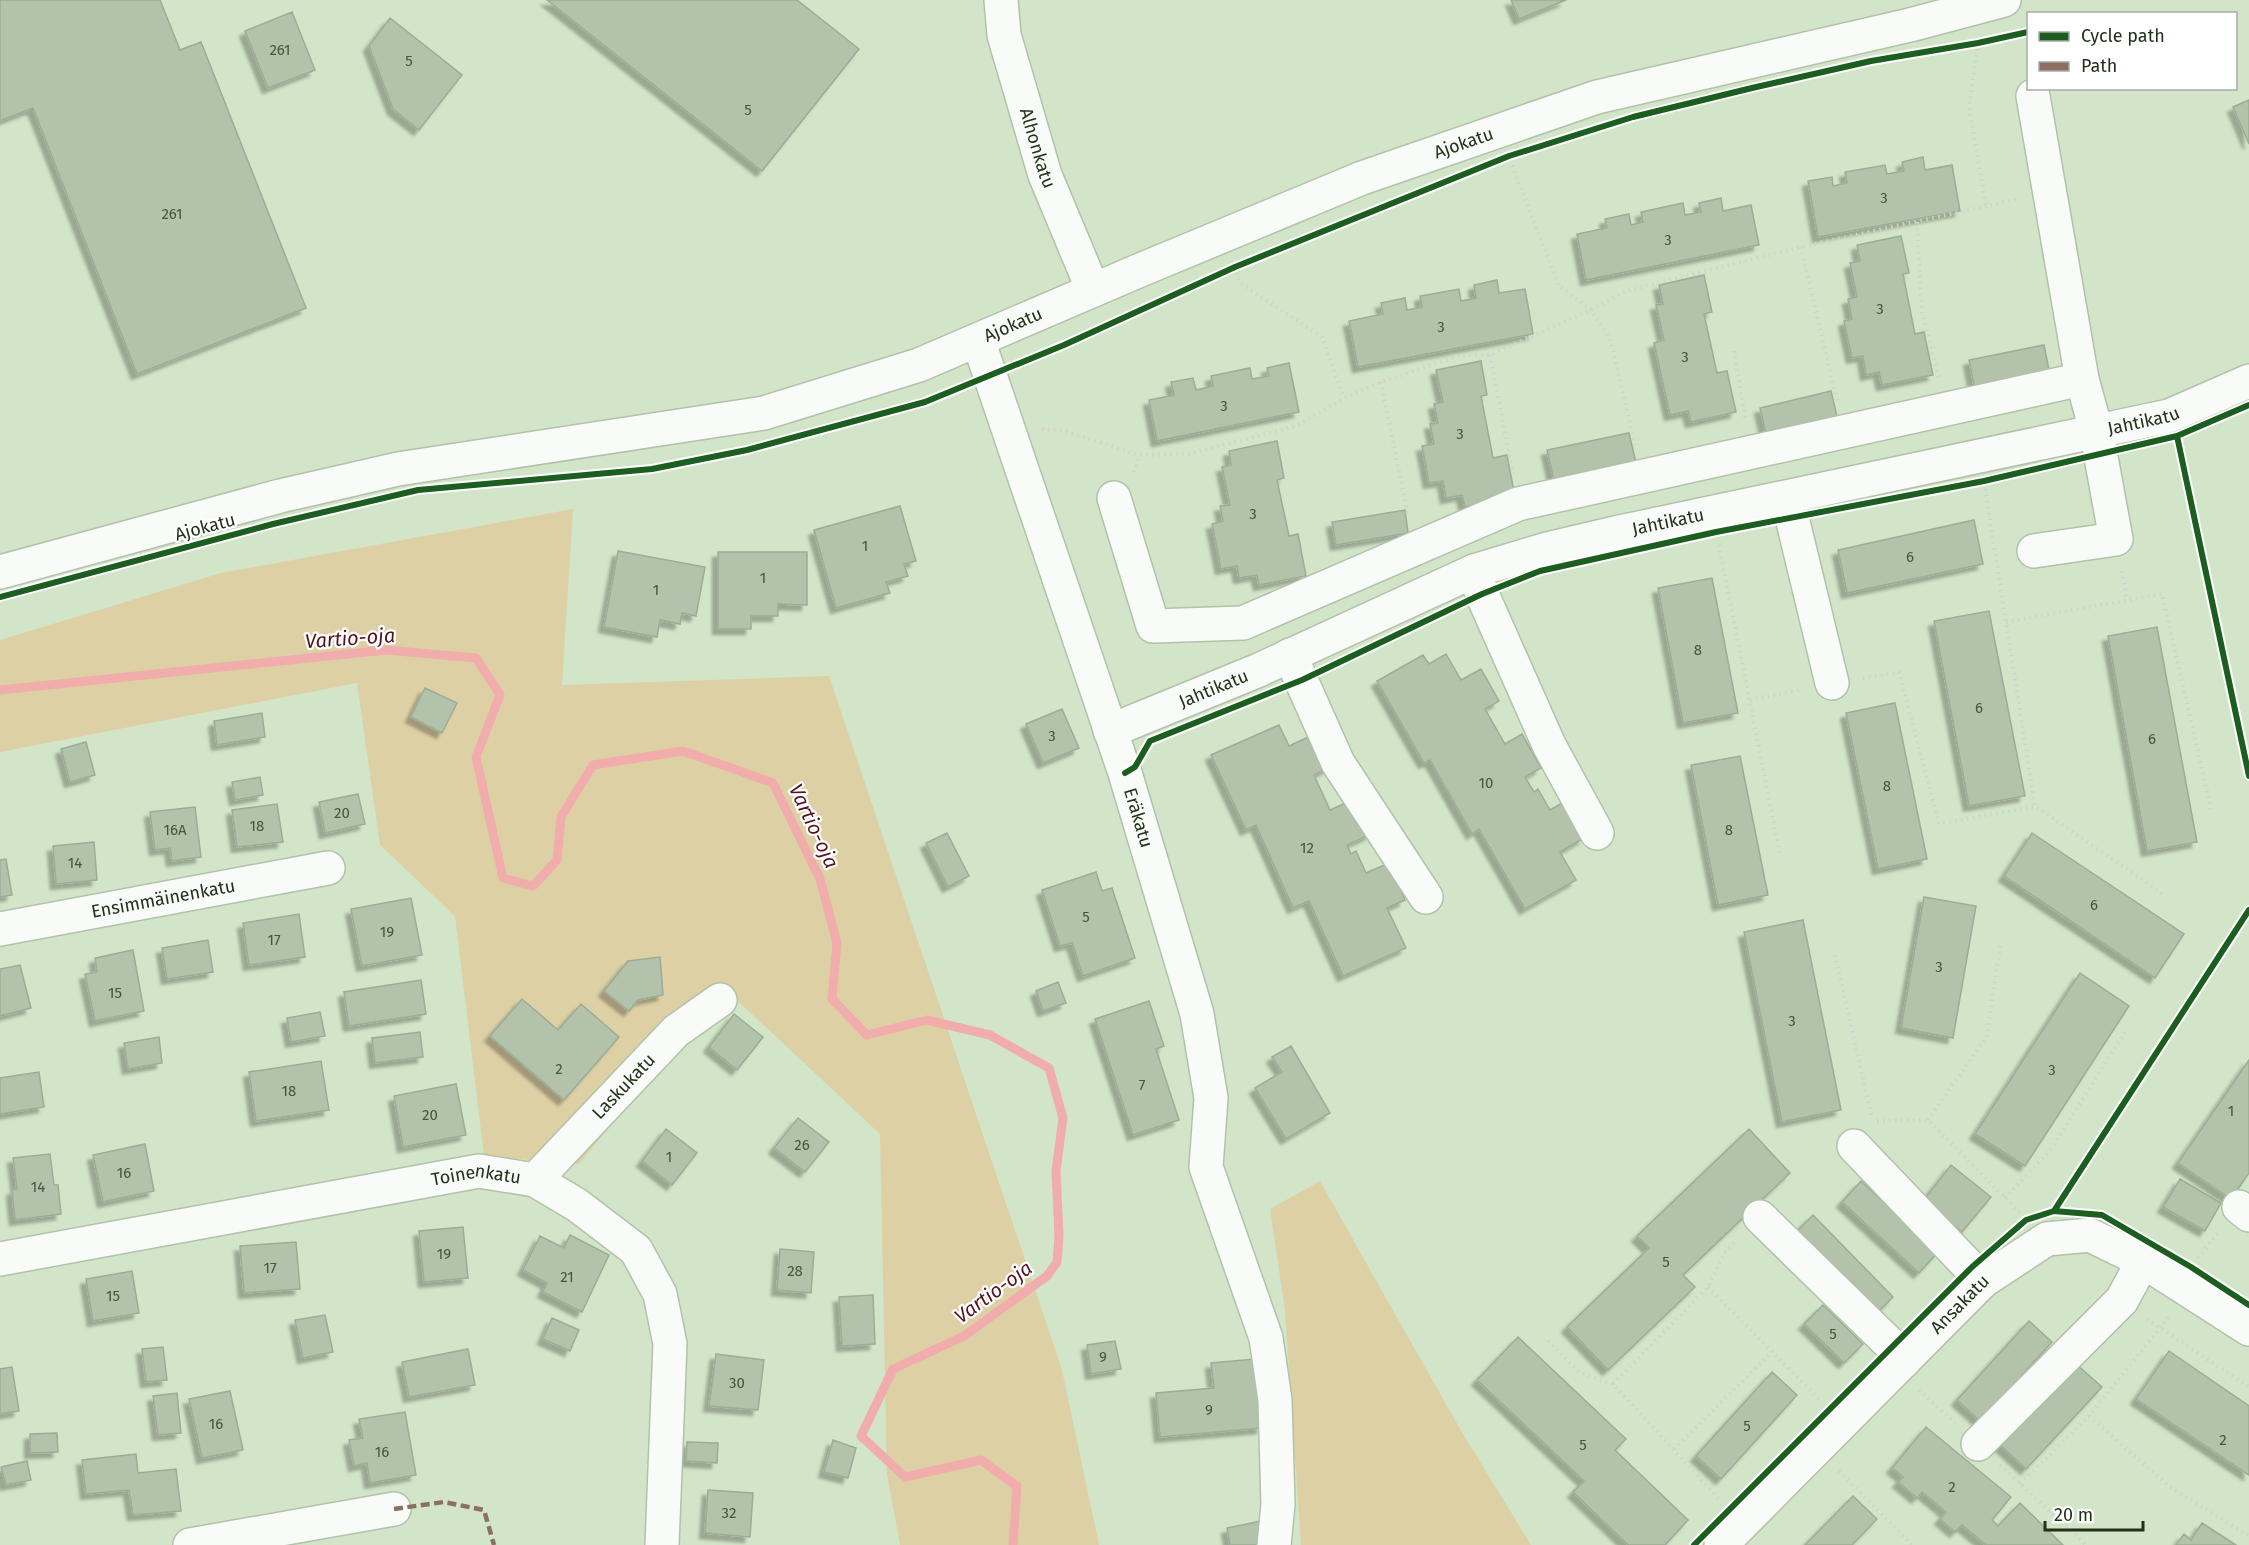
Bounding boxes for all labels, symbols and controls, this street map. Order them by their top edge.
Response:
legend [2027,12,2237,90]
text: Cycle path [2081,25,2165,47]
house number: 261 [269,41,291,59]
house number: 5 [405,52,413,70]
text: Path [2081,55,2117,77]
house number: 5 [744,101,752,119]
street label: Alhonkatu [1015,105,1060,192]
street label: Ajokatu [1431,123,1496,163]
house number: 3 [1880,189,1888,207]
house number: 261 [161,205,183,223]
house number: 3 [1664,231,1672,249]
house number: 3 [1876,300,1884,318]
street label: Ajokatu [980,302,1046,347]
house number: 3 [1437,318,1445,336]
house number: 3 [1681,348,1689,366]
house number: 3 [1220,397,1228,415]
street label: Jahtikatu [2105,402,2183,440]
house number: 3 [1456,425,1464,443]
street label: Jahtikatu [1630,503,1706,540]
house number: 3 [1249,505,1257,523]
street label: Ajokatu [172,508,238,546]
house number: 1 [862,537,868,555]
house number: 6 [1906,548,1914,566]
house number: 1 [760,569,766,587]
house number: 1 [653,581,659,599]
water label: Vartio-oja [304,623,396,653]
house number: 8 [1694,641,1702,659]
street label: Jahtikatu [1176,665,1252,713]
house number: 6 [1975,699,1983,717]
house number: 3 [1048,727,1056,745]
house number: 6 [2148,730,2156,748]
house number: 10 [1479,774,1493,792]
house number: 8 [1883,777,1891,795]
water label: Vartio-oja [784,780,844,872]
street label: Eräkatu [1119,785,1158,850]
house number: 20 [334,804,350,822]
house number: 18 [250,817,264,835]
house number: 16A [163,821,187,839]
house number: 8 [1725,821,1733,839]
house number: 12 [1300,839,1314,857]
house number: 14 [68,854,82,872]
street label: Ensimmäinenkatu [89,874,237,923]
house number: 6 [2090,896,2098,914]
house number: 5 [1082,908,1090,926]
house number: 19 [380,923,394,941]
house number: 17 [267,931,281,949]
house number: 3 [1935,958,1943,976]
house number: 15 [108,984,122,1002]
house number: 3 [1788,1012,1796,1030]
street label: Laskukatu [587,1049,660,1124]
house number: 2 [555,1060,563,1078]
house number: 3 [2048,1061,2056,1079]
house number: 7 [1139,1076,1146,1094]
house number: 18 [282,1082,296,1100]
house number: 1 [2228,1102,2234,1120]
house number: 20 [422,1106,438,1124]
house number: 26 [794,1136,810,1154]
house number: 1 [666,1148,672,1166]
street label: Toinenkatu [429,1160,522,1191]
house number: 16 [117,1164,131,1182]
house number: 14 [31,1178,45,1196]
house number: 19 [437,1245,451,1263]
house number: 5 [1662,1253,1670,1271]
water label: Vartio-oja [949,1256,1037,1328]
house number: 17 [263,1259,277,1277]
house number: 28 [787,1262,803,1280]
house number: 21 [560,1268,574,1286]
street label: Ansakatu [1926,1270,1994,1339]
house number: 15 [106,1287,120,1305]
house number: 5 [1829,1325,1837,1343]
house number: 9 [1099,1348,1107,1366]
house number: 30 [729,1374,745,1392]
house number: 9 [1205,1401,1213,1419]
house number: 16 [209,1415,223,1433]
house number: 5 [1743,1417,1751,1435]
house number: 2 [2219,1431,2227,1449]
house number: 5 [1579,1436,1587,1454]
house number: 16 [375,1443,389,1461]
house number: 2 [1948,1478,1956,1496]
scale bar [2045,1494,2142,1532]
house number: 32 [722,1504,736,1522]
text: 20 m [2054,1504,2093,1526]

